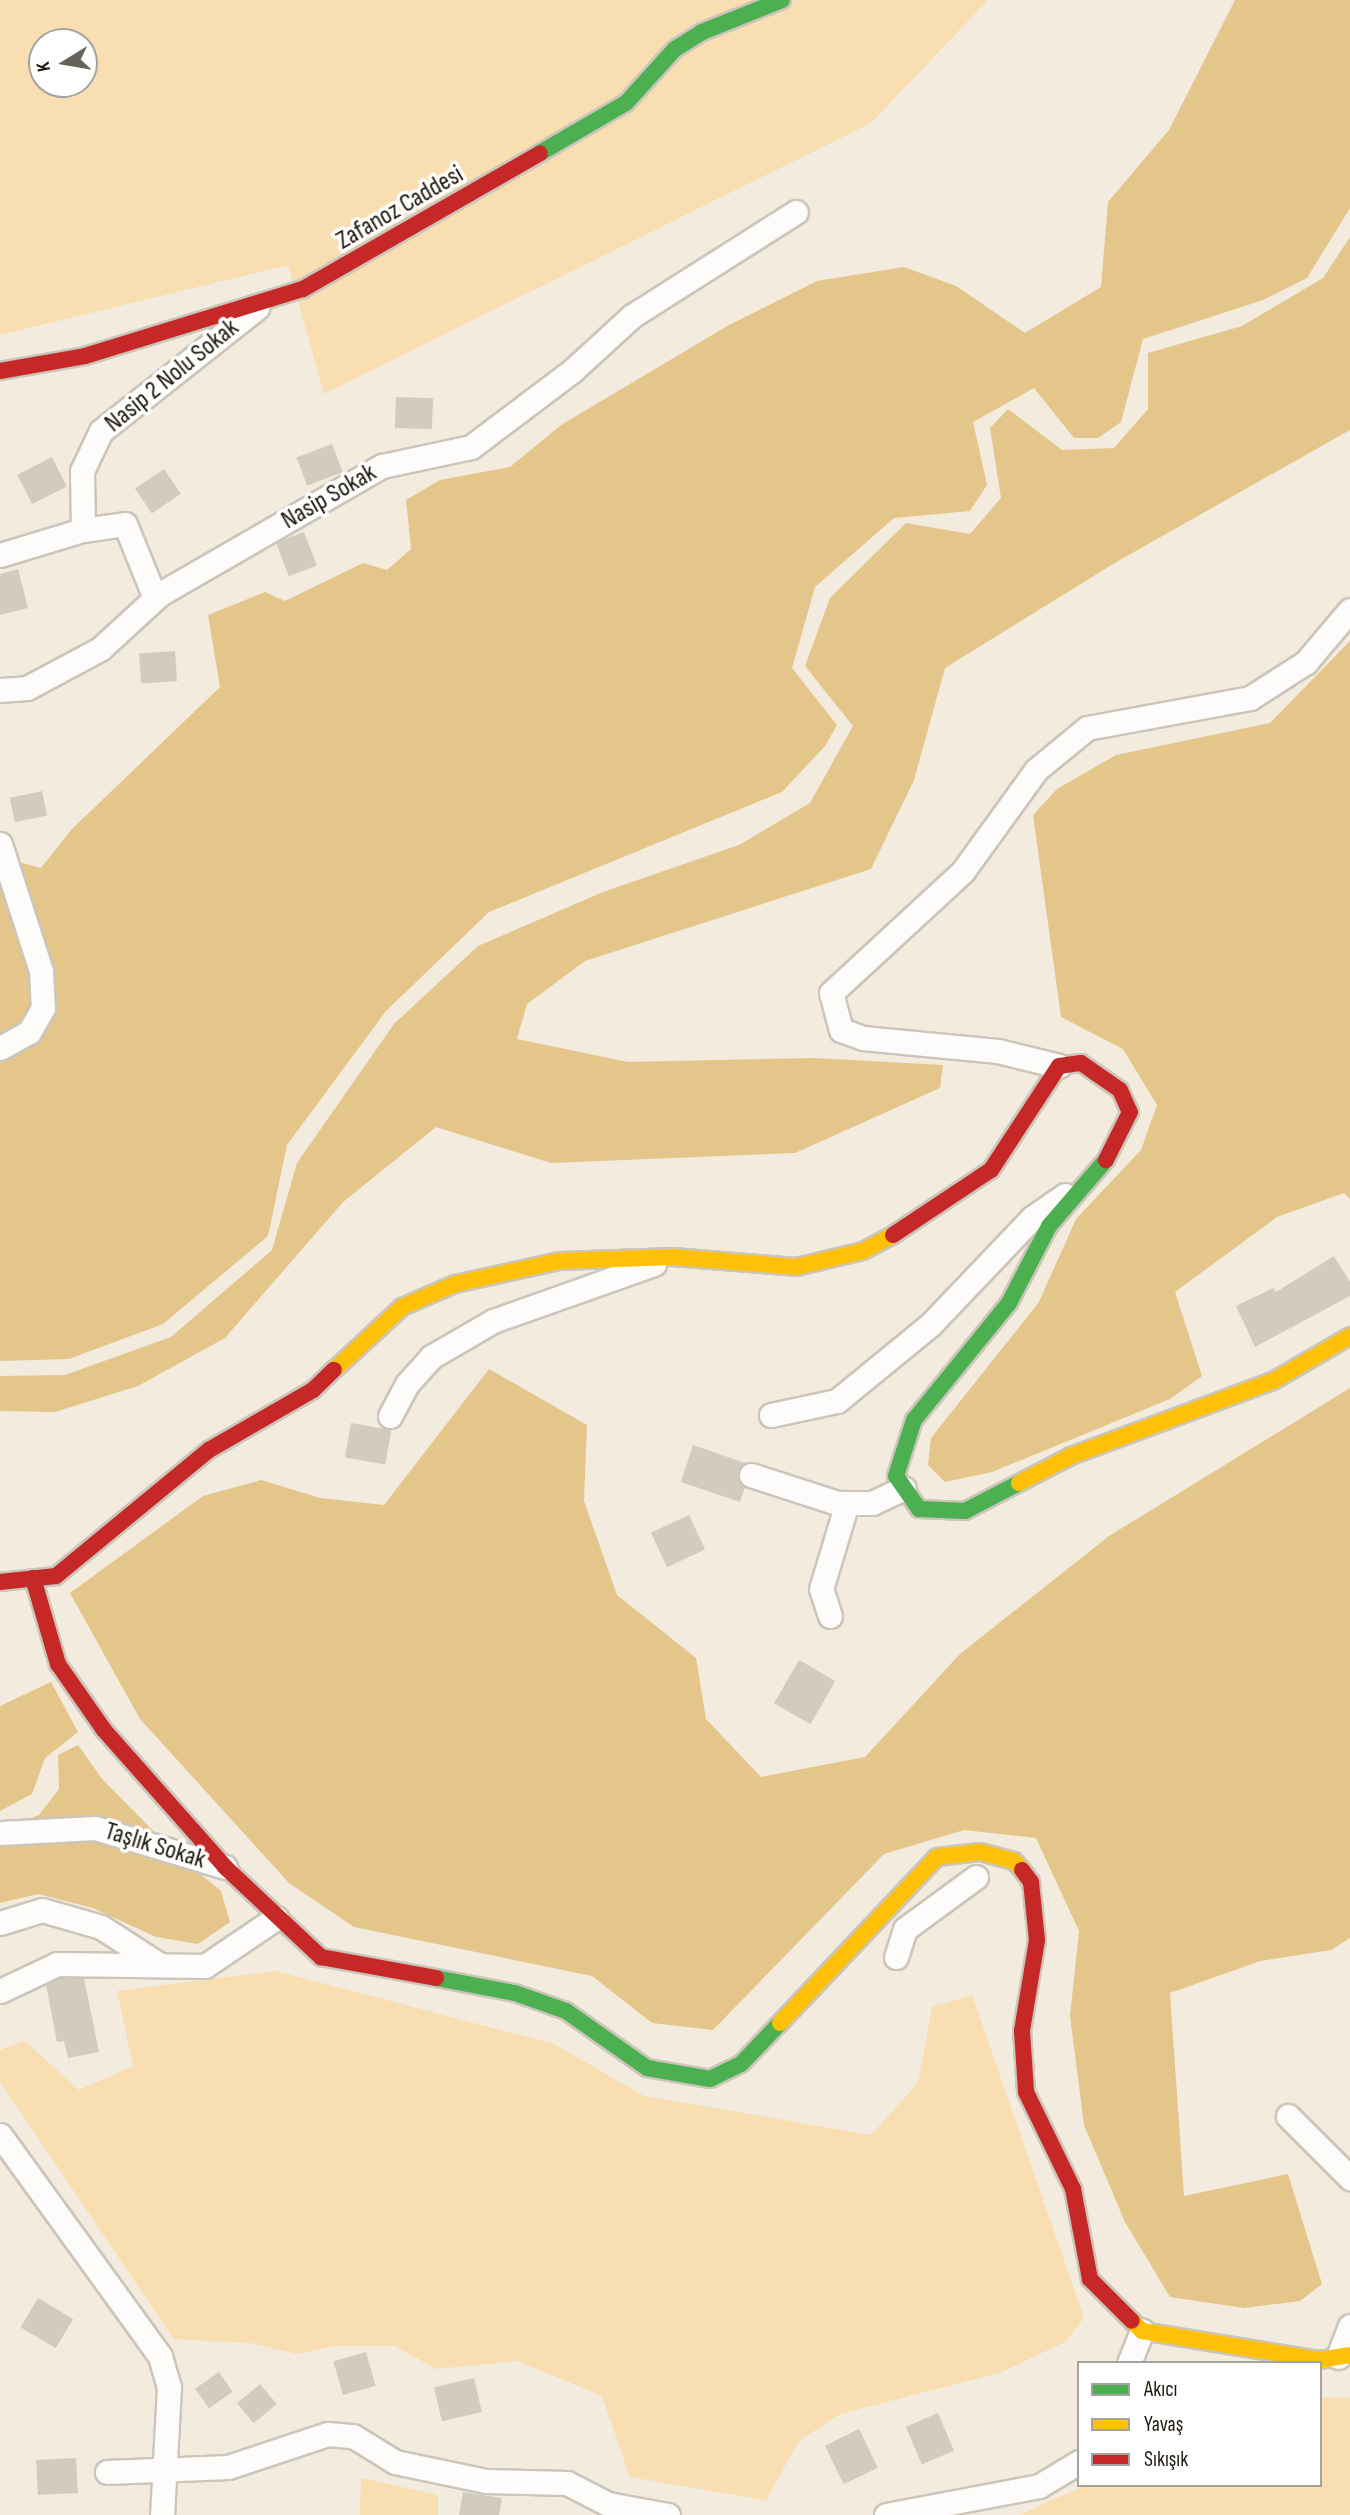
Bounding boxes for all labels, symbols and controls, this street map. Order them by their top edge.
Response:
north arrow [28,28,98,98]
text: K [32,60,56,74]
street label: Zafanoz Caddesi [331,159,469,257]
street label: Nasip 2 Nolu Sokak [99,313,245,439]
street label: Nasip Sokak [276,457,382,537]
street label: Taşlık Sokak [101,1816,209,1876]
legend [1077,2361,1322,2487]
text: Akıcı [1144,2377,1177,2402]
text: Yavaş [1144,2412,1183,2437]
text: Sıkışık [1144,2447,1188,2472]

